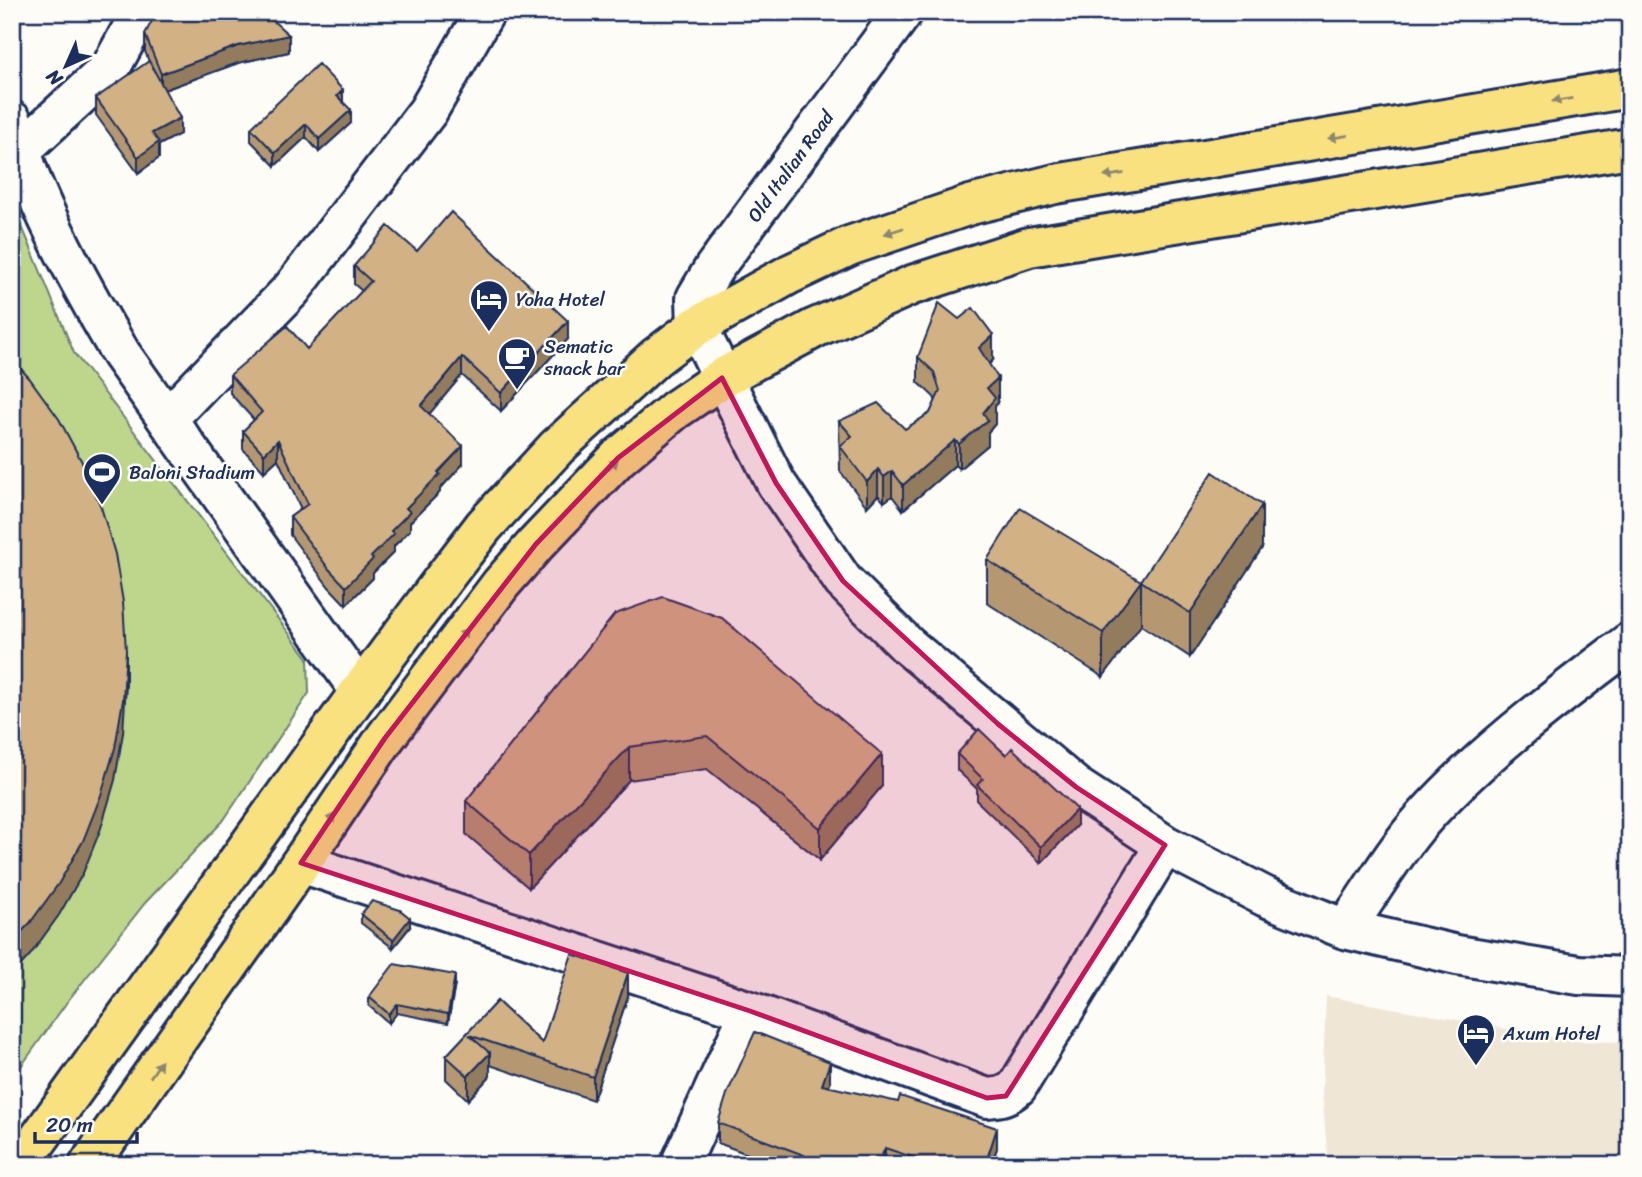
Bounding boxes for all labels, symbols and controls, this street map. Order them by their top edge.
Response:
north arrow [32,32,102,102]
text: N [37,61,71,95]
one-way arrow [1551,95,1573,106]
street label: Old Italian Road [738,102,844,229]
one-way arrow [1327,132,1349,143]
one-way arrow [1103,170,1125,181]
one-way arrow [883,227,904,237]
hotel icon: Yoha Hotel [468,278,510,333]
place label: Yoha Hotel [516,283,605,316]
place label: Sematic snack bar [543,330,626,385]
cafe icon: Sematic snack bar [496,336,538,391]
sports icon: Baloni Stadium [81,451,123,506]
place label: Baloni Stadium [129,456,255,489]
one-way arrow [602,458,618,475]
one-way arrow [454,629,469,647]
one-way arrow [322,813,336,831]
hotel icon: Axum Hotel [1455,1012,1497,1067]
place label: Axum Hotel [1502,1017,1601,1050]
one-way arrow [149,1060,163,1078]
scale bar [35,1100,136,1144]
text: 20 m [46,1106,93,1144]

